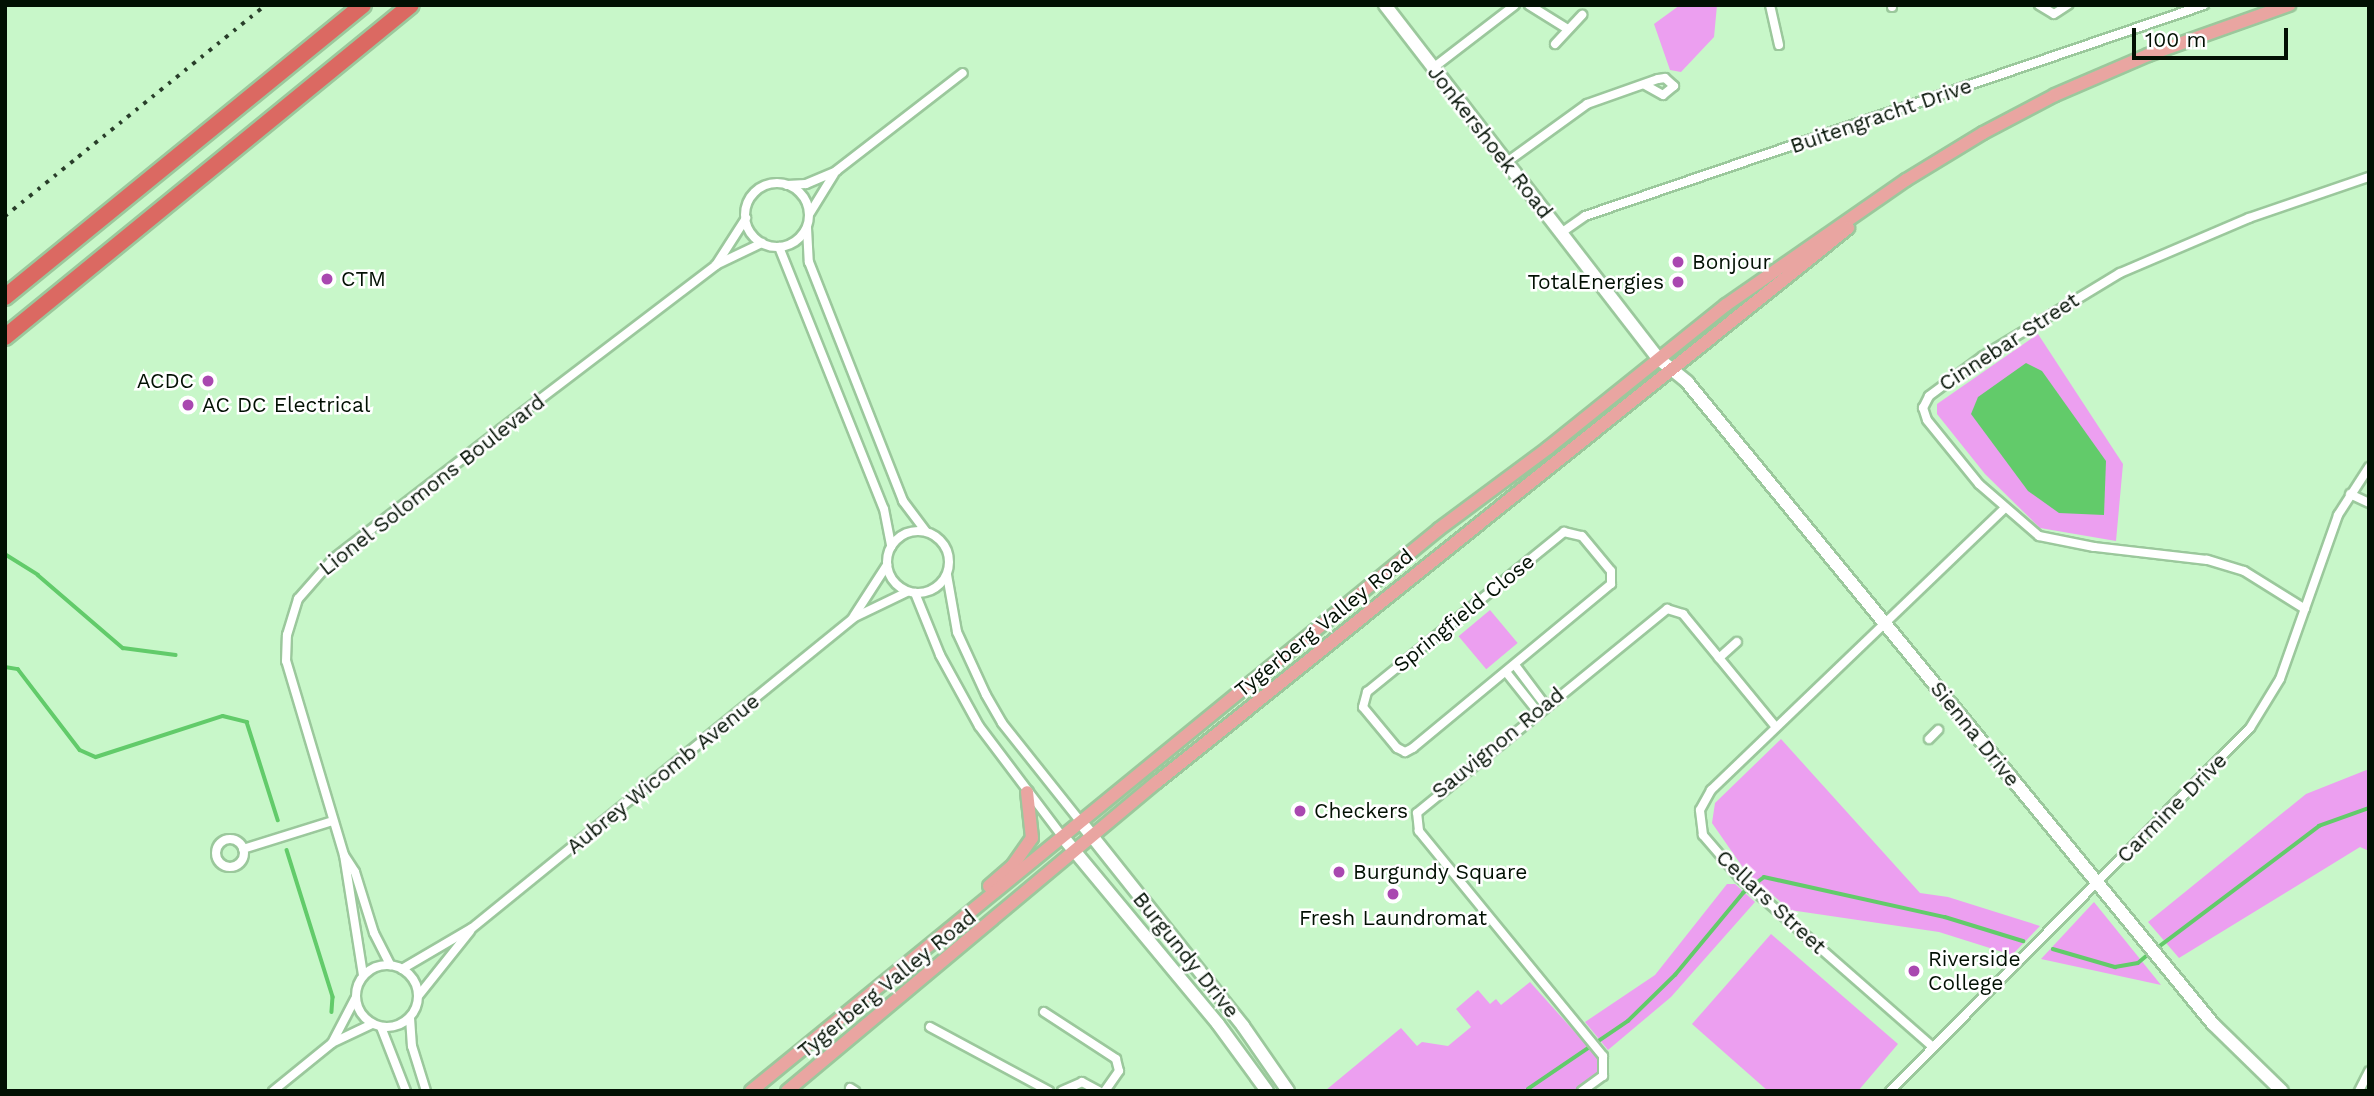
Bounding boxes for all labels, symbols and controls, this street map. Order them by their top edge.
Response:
scale bar [2136,14,2292,58]
text: 100 m [2145,27,2207,52]
street label: Jonkershoek Road [1422,60,1558,224]
street label: Buitengracht Drive [1787,73,1975,159]
place label: Bonjour [1692,249,1771,275]
marker: Bonjour [1670,254,1686,270]
place label: CTM [341,266,386,292]
place label: TotalEnergies [1528,269,1664,295]
marker: CTM [319,271,335,287]
marker: TotalEnergies [1670,274,1686,290]
street label: Cinnebar Street [1934,287,2084,397]
place label: ACDC [137,368,194,394]
marker: ACDC [200,373,216,389]
street label: Lionel Solomons Boulevard [314,389,550,581]
place label: AC DC Electrical [202,392,370,418]
marker: AC DC Electrical [180,397,196,413]
street label: Tygerberg Valley Road [1229,543,1419,703]
street label: Springfield Close [1388,548,1540,678]
street label: Sienna Drive [1925,676,2025,792]
street label: Sauvignon Road [1427,682,1569,804]
street label: Aubrey Wicomb Avenue [561,688,765,860]
street label: Carmine Drive [2112,748,2232,868]
place label: Checkers [1314,798,1408,824]
marker: Checkers [1292,803,1308,819]
street label: Cellars Street [1711,845,1831,959]
place label: Burgundy Square [1353,859,1528,885]
marker: Burgundy Square [1331,864,1347,880]
marker: Fresh Laundromat [1385,886,1401,902]
street label: Burgundy Drive [1127,887,1245,1023]
street label: Tygerberg Valley Road [792,904,982,1064]
place label: Fresh Laundromat [1299,905,1487,931]
place label: Riverside College [1928,946,2021,996]
marker: Riverside College [1906,963,1922,979]

